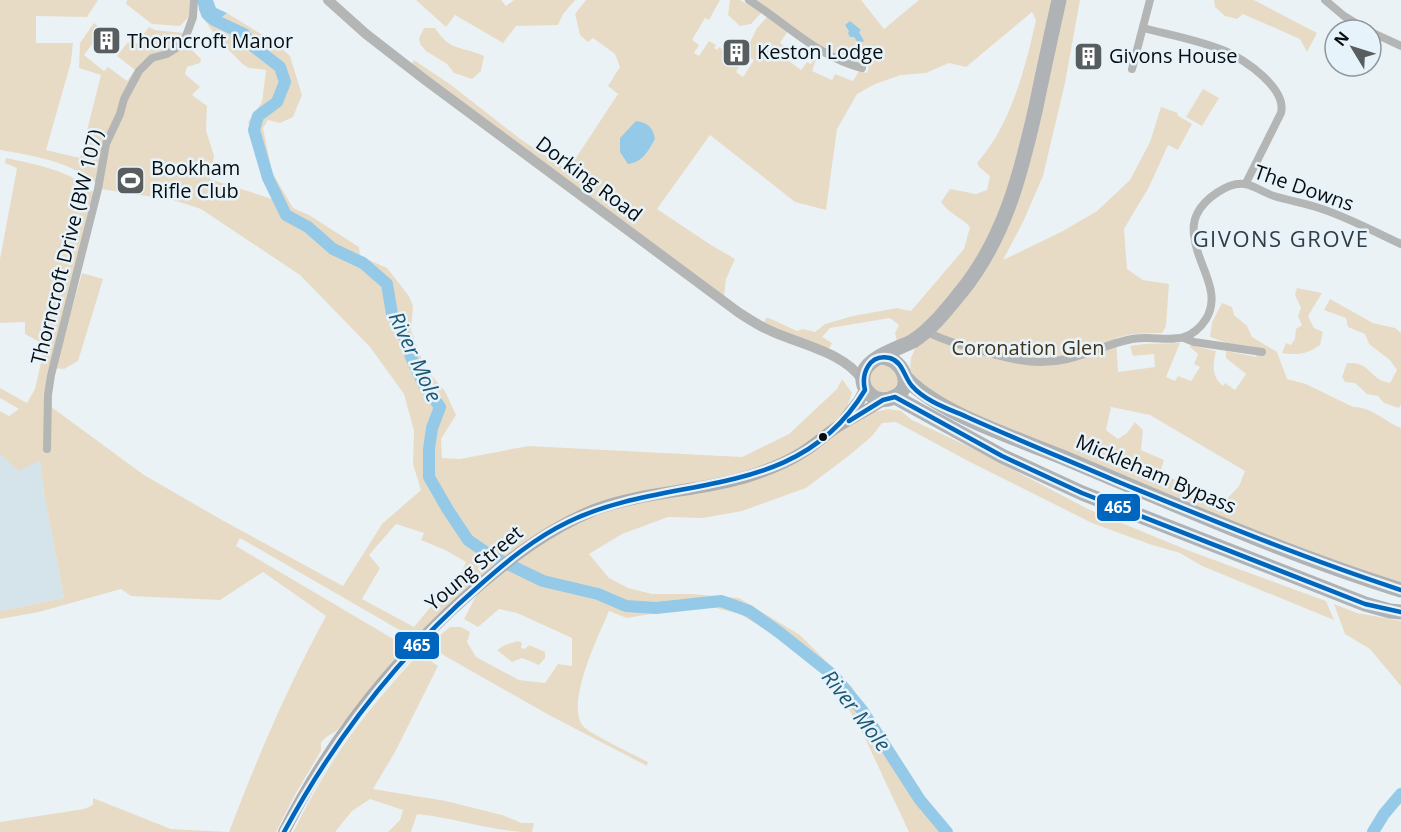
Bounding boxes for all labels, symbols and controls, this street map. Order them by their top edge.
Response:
north arrow [1323,18,1383,78]
building icon: Thorncroft Manor [90,25,122,57]
place label: Thorncroft Manor [127,27,293,54]
text: N [1329,27,1354,51]
building icon: Keston Lodge [720,36,752,68]
place label: Keston Lodge [757,38,883,65]
building icon: Givons House [1072,40,1104,72]
place label: Givons House [1109,42,1237,69]
street label: Thorncroft Drive (BW 107) [24,126,109,367]
street label: Dorking Road [531,130,648,227]
place label: Bookham Rifle Club [151,154,240,204]
street label: The Downs [1251,158,1358,217]
sports icon: Bookham Rifle Club [114,164,146,196]
district label: GIVONS GROVE [1193,223,1369,253]
water label: River Mole [383,307,449,406]
park label: Coronation Glen [952,334,1104,361]
street label: Mickleham Bypass [1072,428,1241,520]
unlabelled marker [817,431,829,443]
line badge: 465 [1096,493,1141,522]
text: 465 [1104,496,1132,518]
street label: Young Street [419,519,528,616]
line badge: 465 [394,631,440,660]
text: 465 [403,634,431,656]
water label: River Mole [816,664,897,757]

